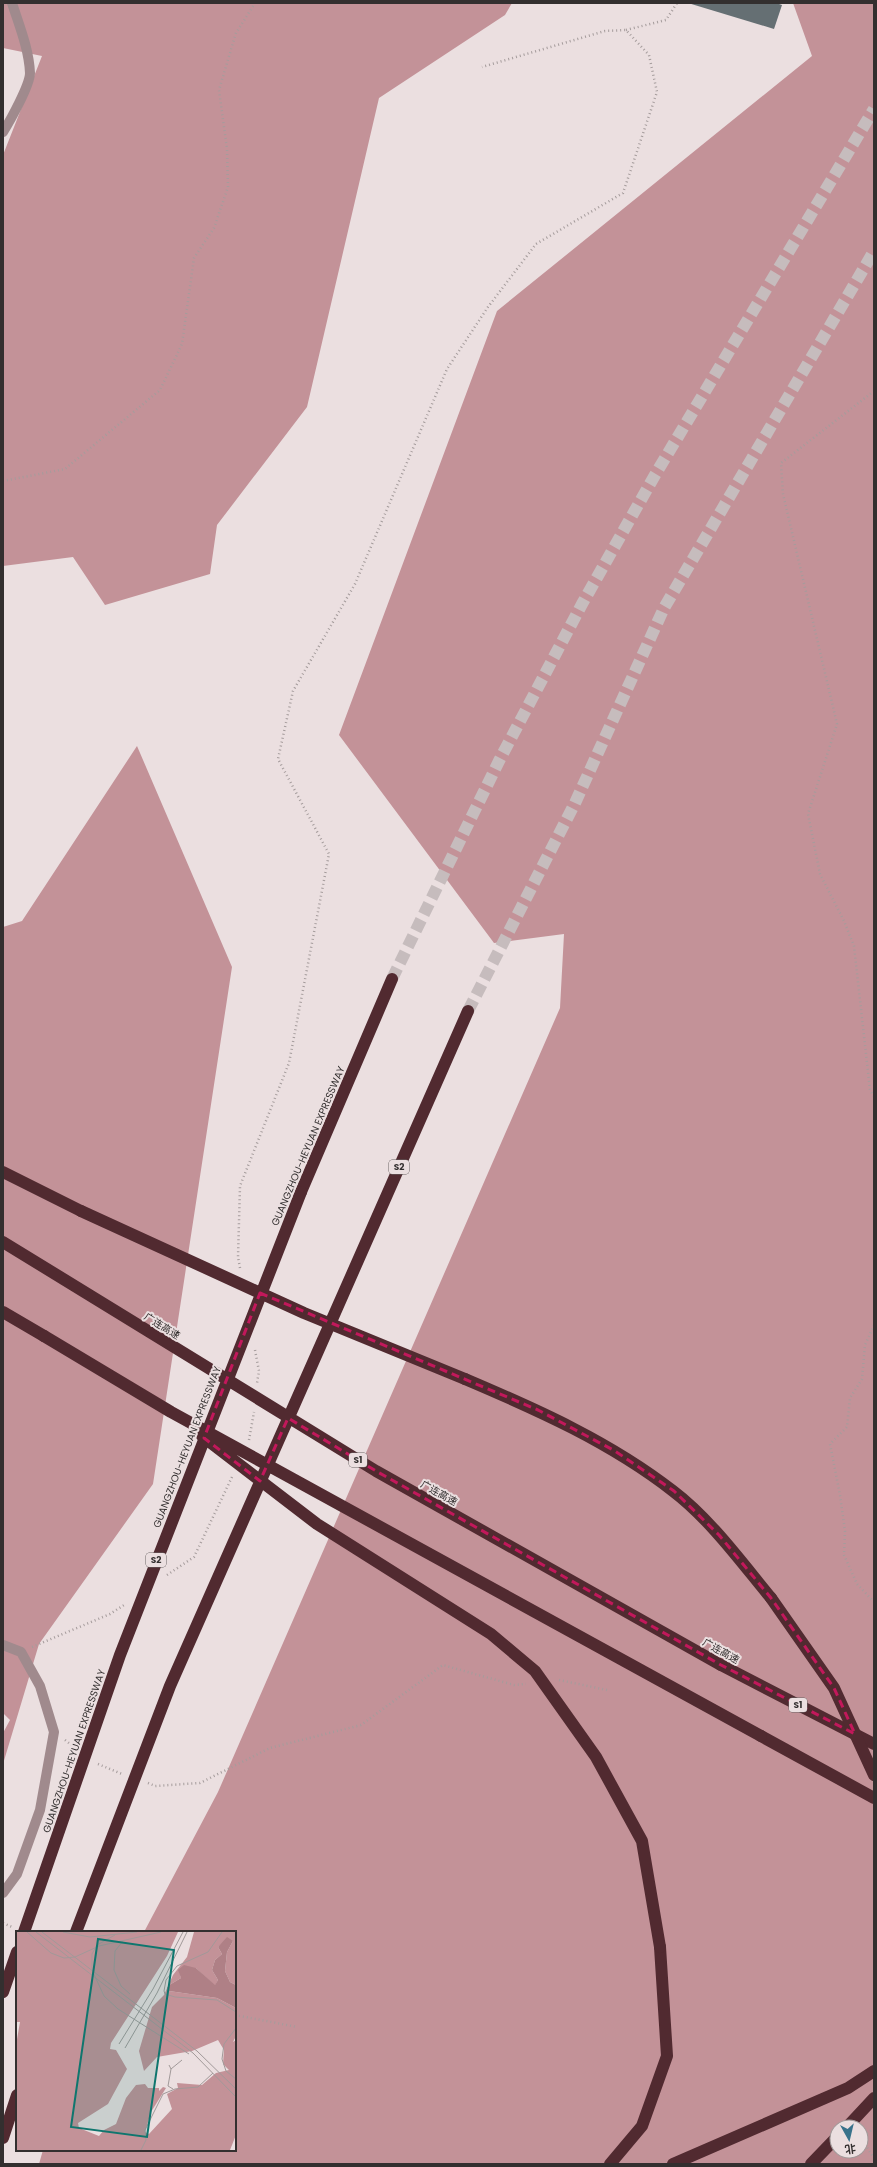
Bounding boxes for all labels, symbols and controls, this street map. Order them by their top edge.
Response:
street label: GUANGZHOU-HEYUAN EXPRESSWAY [267,1064,349,1228]
road number: S2 [389,1160,409,1174]
street label: 广连高速 [141,1309,183,1343]
street label: GUANGZHOU-HEYUAN EXPRESSWAY [149,1364,225,1530]
road number: S1 [349,1453,367,1467]
street label: 广连高速 [418,1477,460,1509]
road number: S2 [146,1553,166,1567]
street label: 广连高速 [700,1635,742,1667]
street label: GUANGZHOU-HEYUAN EXPRESSWAY [39,1667,109,1835]
road number: S1 [789,1698,807,1712]
inset map [16,1931,236,2151]
north arrow [829,2119,869,2159]
text: 北 [844,2140,857,2158]

